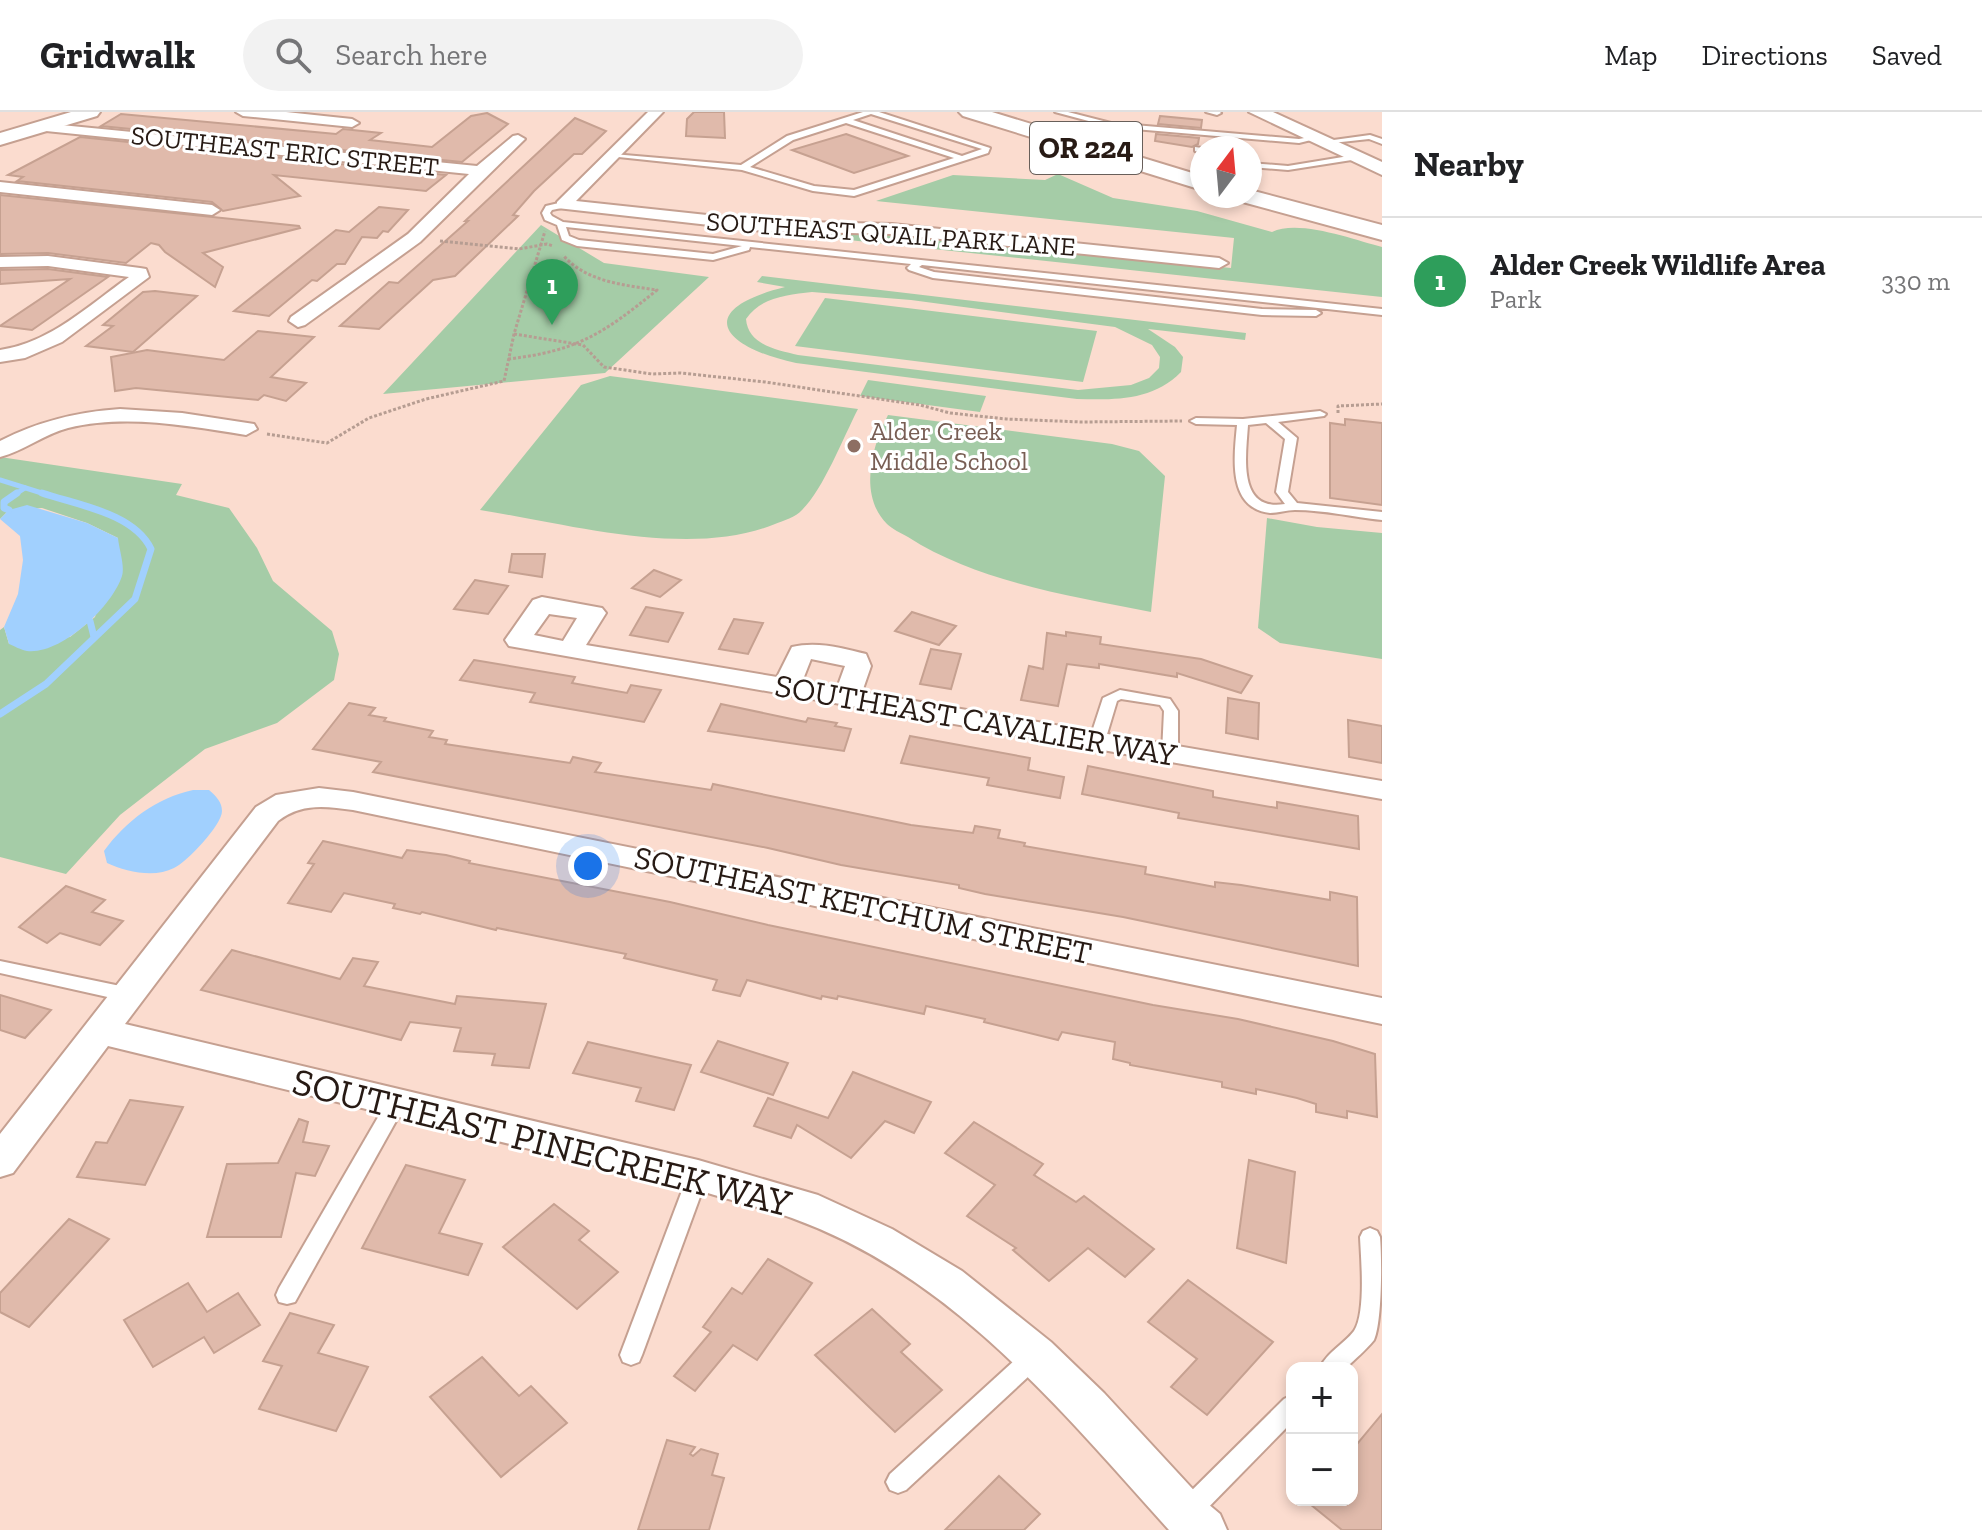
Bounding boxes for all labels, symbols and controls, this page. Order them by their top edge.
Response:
search box [243,19,803,91]
text: Gridwalk [40,32,195,78]
icon: search [271,33,315,77]
text: Search here [335,37,487,73]
text: Map [1604,39,1657,72]
text: Directions [1701,39,1828,72]
text: Saved [1872,39,1942,72]
street label: SOUTHEAST ERIC STREET [129,119,441,183]
road number: OR 224 [1030,122,1142,174]
north arrow [1190,136,1262,208]
text: Nearby [1414,144,1524,185]
street label: SOUTHEAST QUAIL PARK LANE [705,205,1077,263]
text: Alder Creek Wildlife Area [1490,247,1826,283]
pin: 1 [526,259,578,325]
text: 1 [1435,265,1445,297]
text: 330 m [1881,265,1950,297]
text: Park [1490,283,1542,315]
place label: Alder Creek Middle School [870,415,1028,477]
marker: Alder Creek Middle School [845,437,863,455]
street label: SOUTHEAST CAVALIER WAY [772,666,1180,774]
street label: SOUTHEAST KETCHUM STREET [631,838,1095,972]
your location [568,846,608,886]
street label: SOUTHEAST PINECREEK WAY [288,1058,797,1226]
map controls [1286,1362,1358,1506]
button: + [1286,1362,1358,1434]
button: − [1286,1434,1358,1506]

